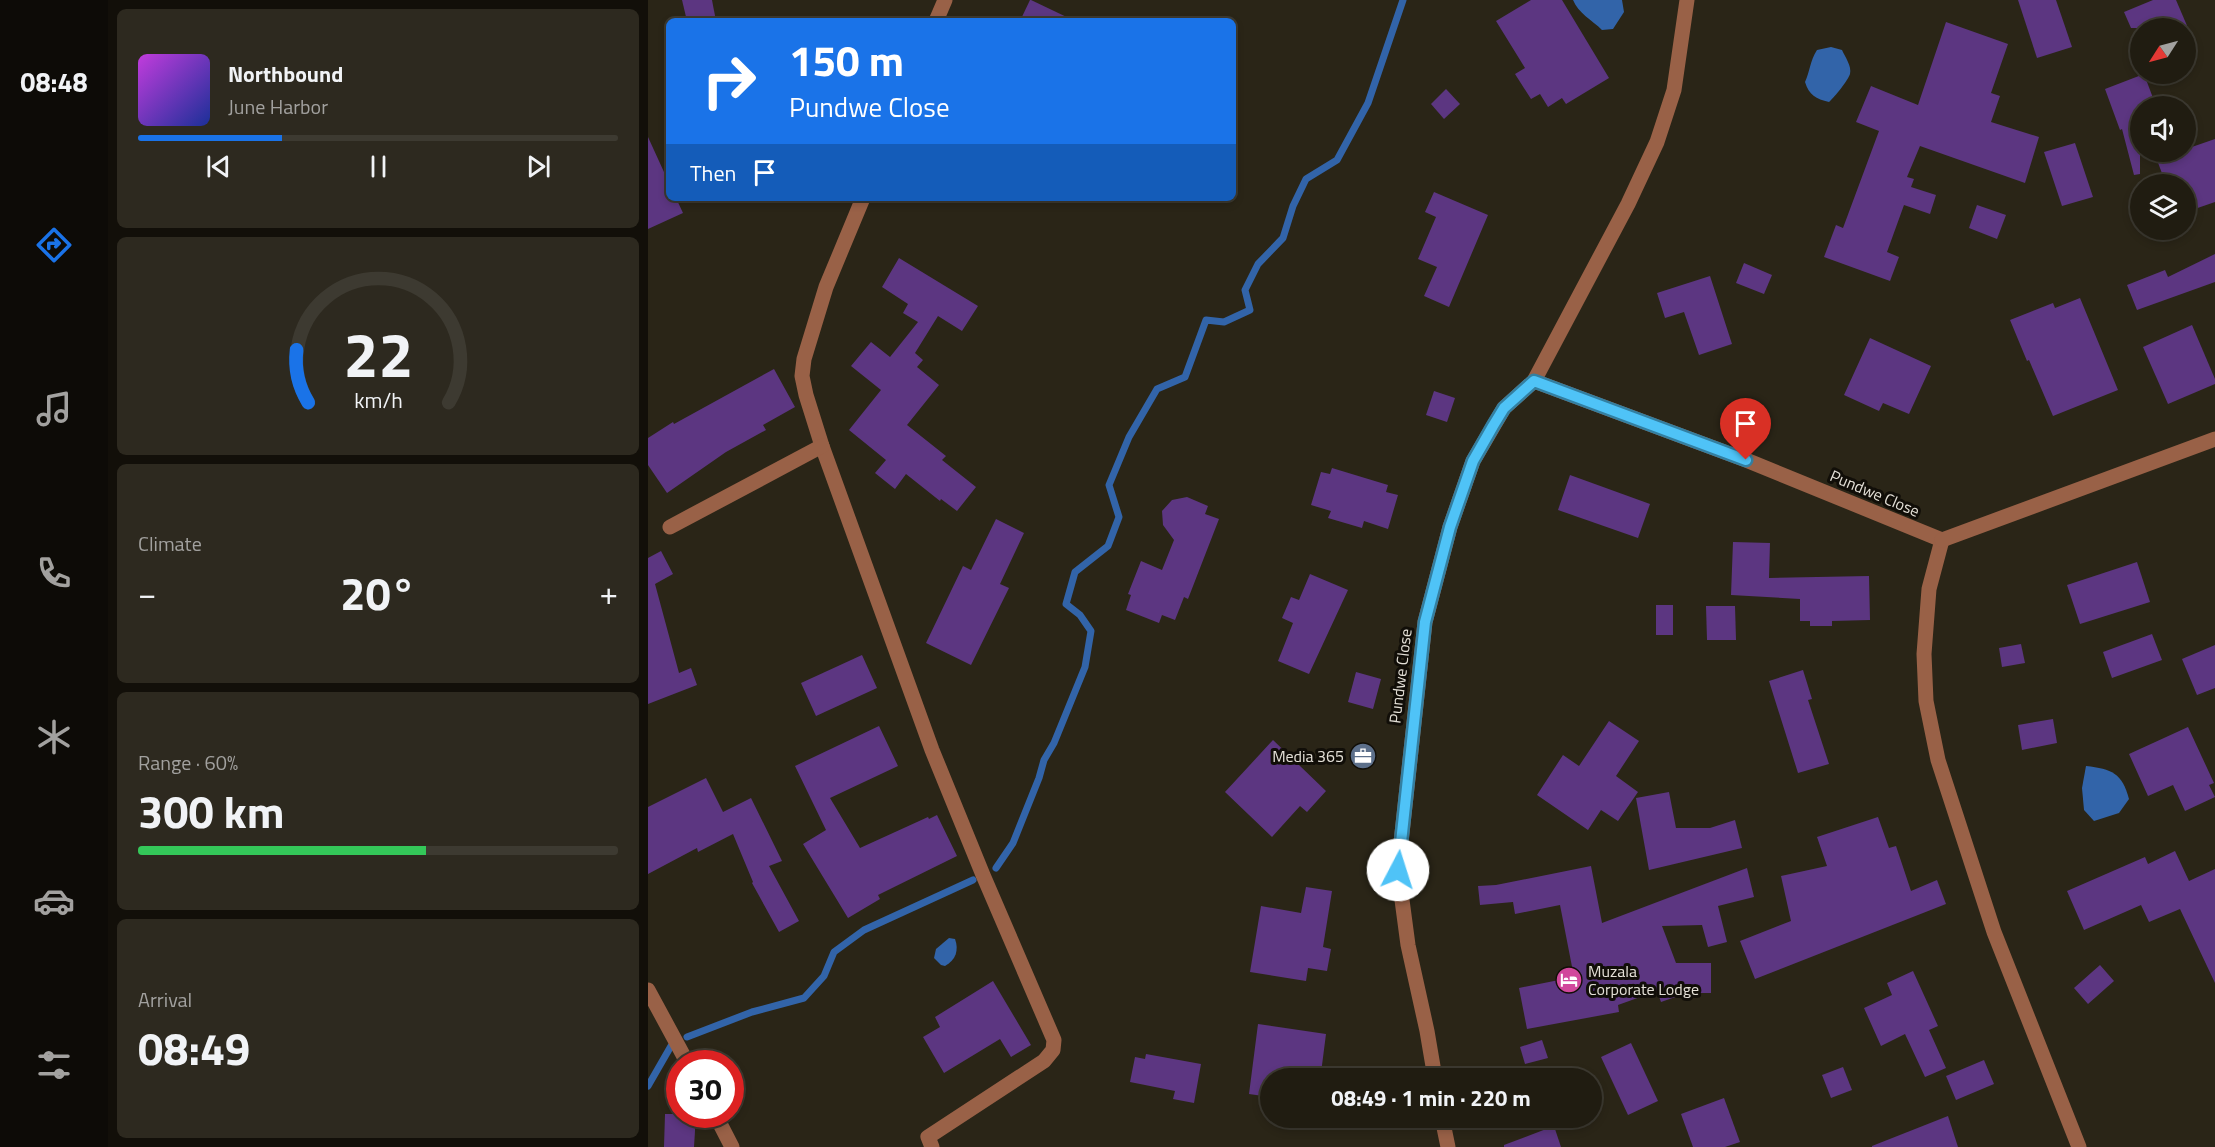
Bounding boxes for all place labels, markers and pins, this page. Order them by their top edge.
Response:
pin [1720,398,1771,460]
office icon: Media 365 [1348,741,1378,771]
place label: Media 365 [1272,744,1344,768]
place label: Muzala Corporate Lodge [1588,959,1699,1001]
hotel icon: Muzala Corporate Lodge [1554,965,1584,995]

